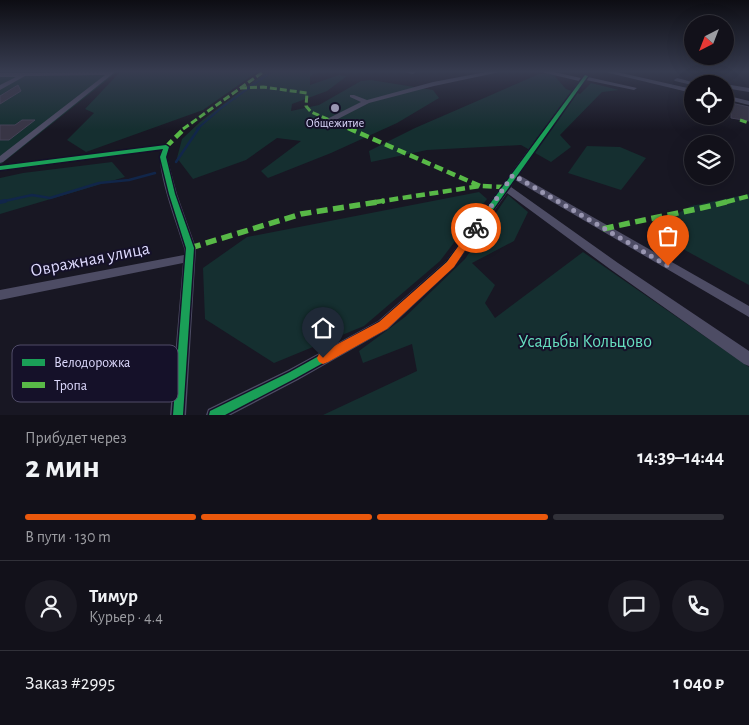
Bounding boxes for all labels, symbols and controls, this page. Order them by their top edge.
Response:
north arrow [684,15,734,65]
map controls [684,15,734,185]
button: locate [684,75,734,125]
marker: Общежитие [329,102,341,114]
place label: Общежитие [306,117,364,129]
button: layers [684,135,734,185]
courier [451,203,501,253]
icon: bike [462,214,490,242]
pin [647,215,689,266]
icon: bag [654,222,682,250]
street label: Овражная улица [29,240,151,280]
pin [302,307,344,358]
icon: home [309,314,337,342]
park label: Усадьбы Кольцово [518,332,652,351]
legend [12,345,178,402]
text: Велодорожка [54,356,131,370]
text: Тропа [54,379,88,393]
text: Прибудет через [25,430,127,446]
text: 14:39–14:44 [637,448,724,467]
text: 2 мин [25,451,100,483]
text: В пути · 130 m [25,529,111,545]
button: person [25,580,77,632]
button: chat [608,580,660,632]
button: phone [672,580,724,632]
text: Тимур [89,587,138,606]
text: Курьер · 4.4 [89,609,163,625]
text: Заказ #2995 [25,674,115,693]
text: 1 040 ₽ [673,674,724,693]

